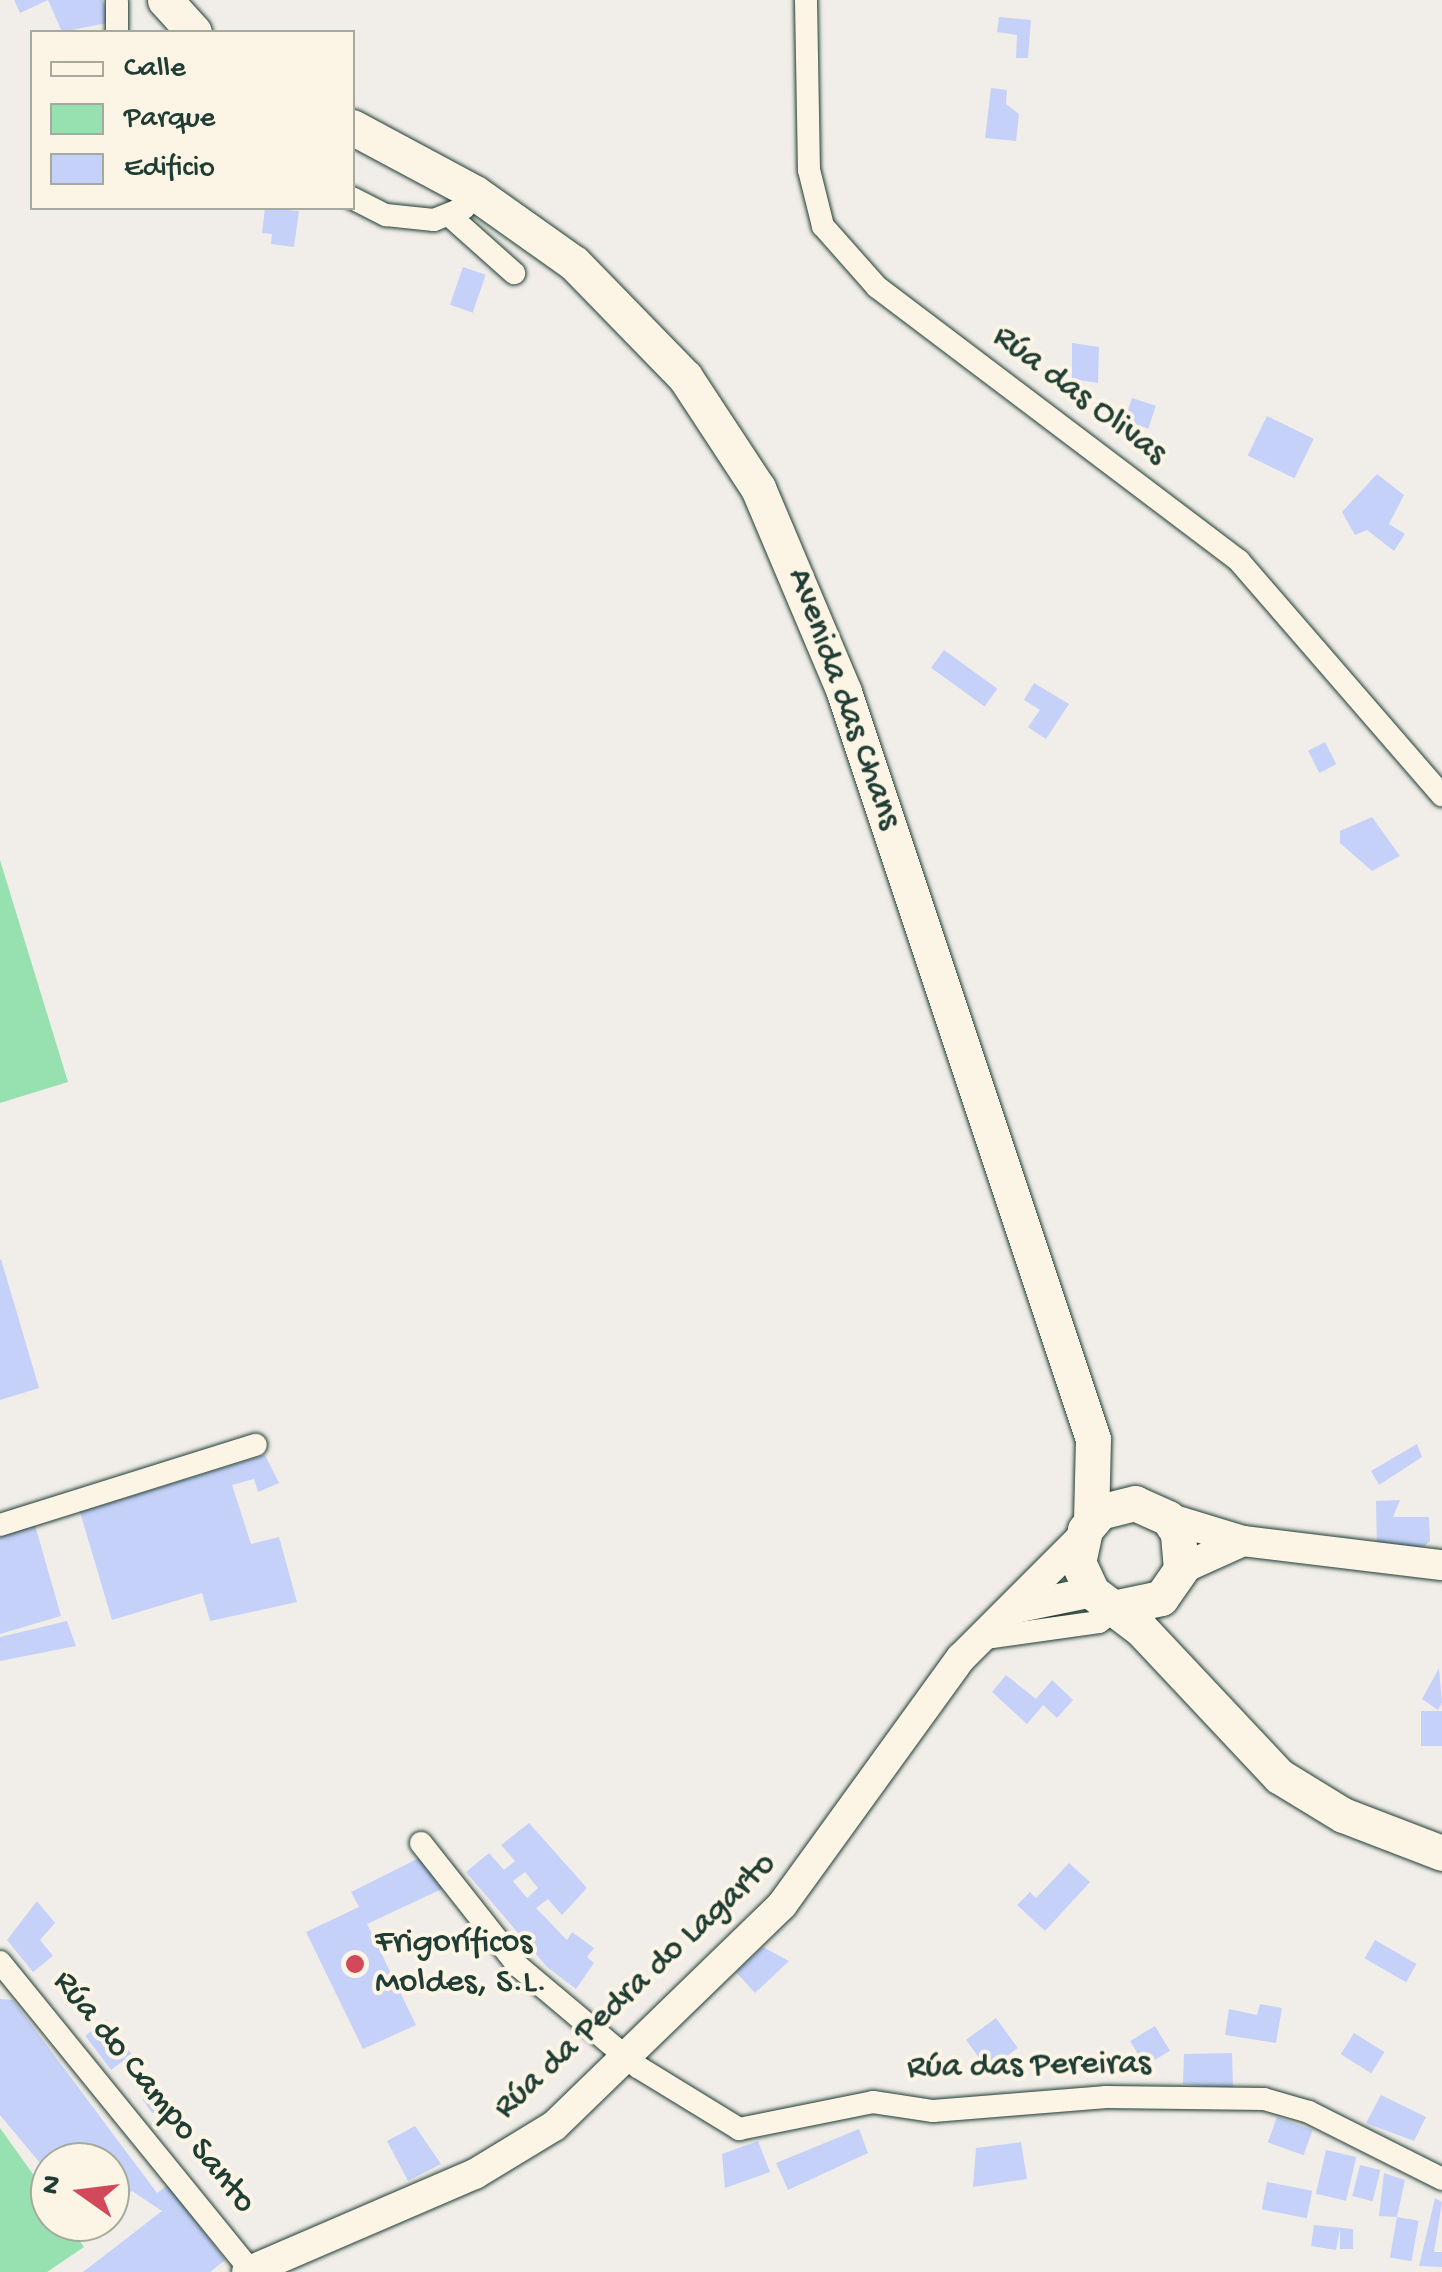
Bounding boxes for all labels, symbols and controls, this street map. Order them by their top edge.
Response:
legend [30,30,355,210]
text: Calle [124,52,186,87]
text: Parque [124,102,215,137]
text: Edificio [124,152,215,187]
street label: Rúa das Olivas [983,317,1175,475]
street label: Avenida das Chans [776,563,910,835]
street label: Rúa da Pedra do Lagarto [486,1845,786,2129]
place label: Frigoríficos Moldes, S.L. [375,1923,547,2005]
marker: Frigoríficos Moldes, S.L. [344,1953,366,1975]
street label: Rúa do Campo Santo [42,1963,264,2223]
street label: Rúa das Pereiras [907,2044,1151,2090]
north arrow [30,2142,130,2242]
text: N [34,2172,71,2198]

